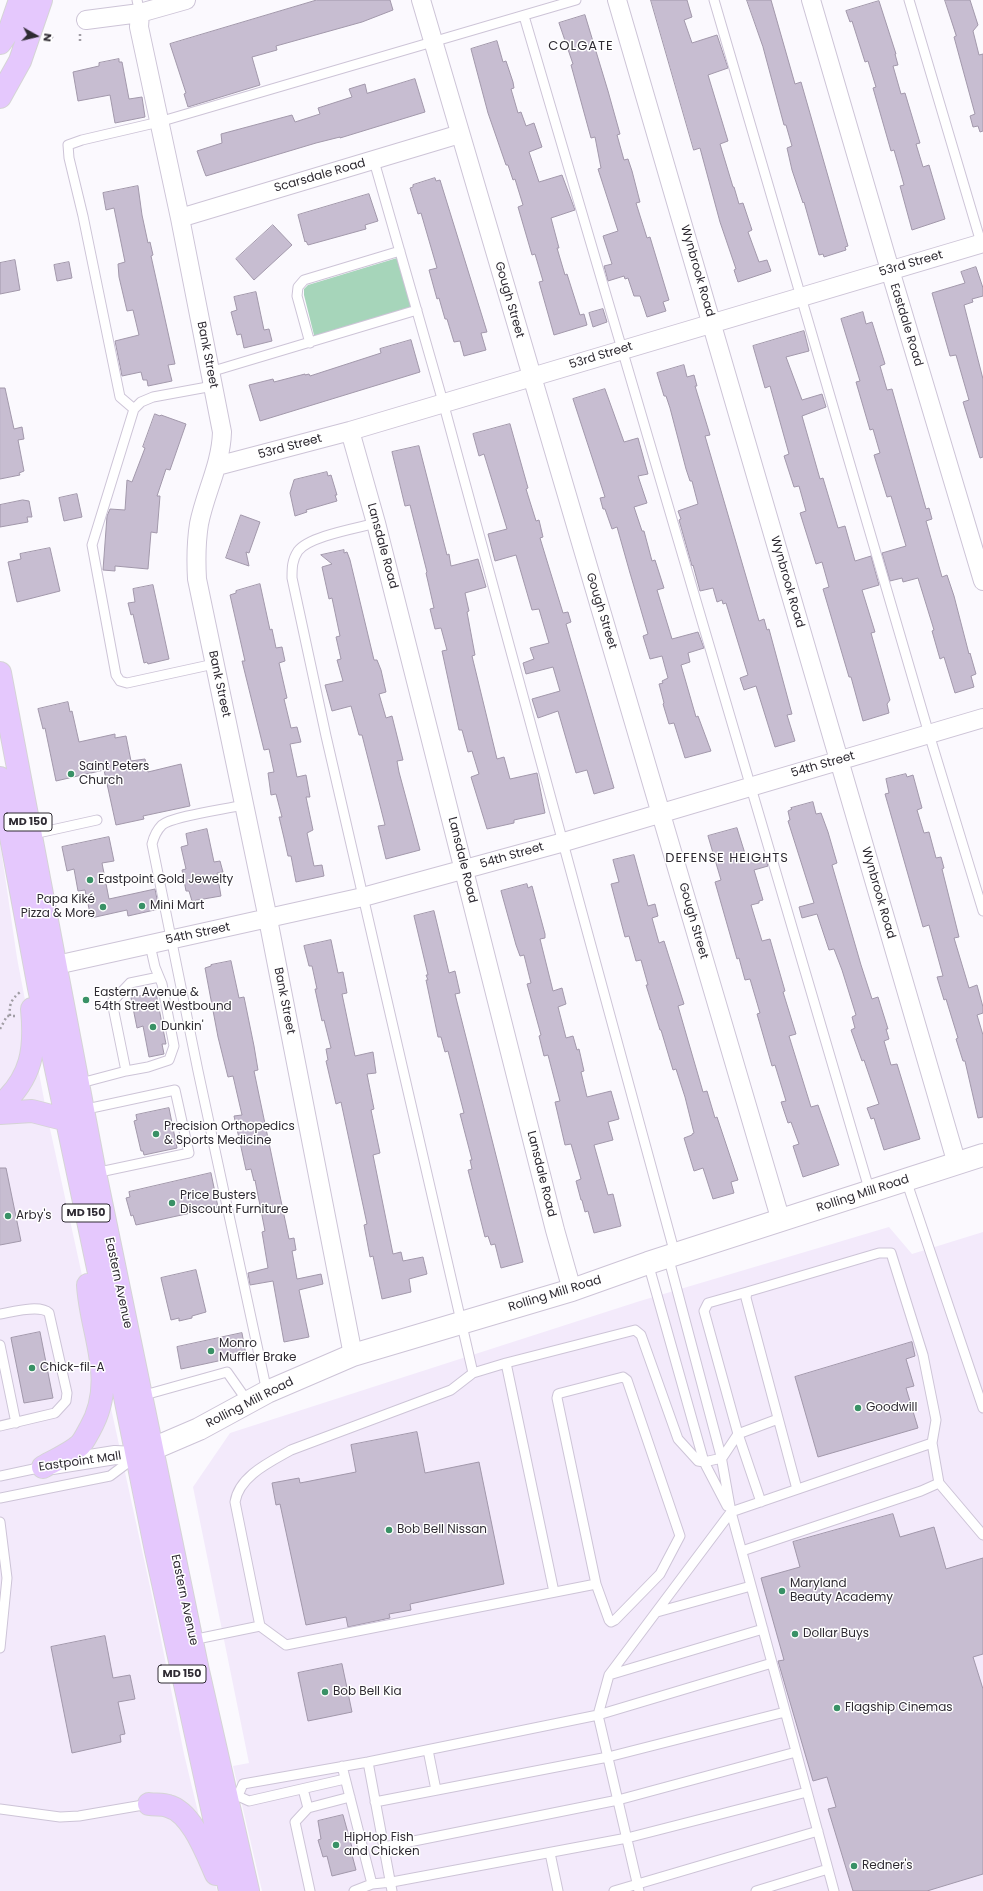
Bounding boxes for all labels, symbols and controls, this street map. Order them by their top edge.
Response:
north arrow [16,16,56,56]
text: N [39,32,56,43]
district label: COLGATE [548,39,614,55]
street label: Scarsdale Road [273,156,367,196]
street label: Wynbrook Road [677,224,717,318]
street label: 53rd Street [878,248,944,280]
street label: Gough Street [491,260,527,340]
street label: Eastdale Road [887,282,925,368]
street label: Bank Street [193,320,221,390]
street label: 53rd Street [568,340,634,372]
street label: 53rd Street [256,432,324,462]
street label: Lansdale Road [364,502,400,590]
street label: Wynbrook Road [767,535,807,629]
street label: Gough Street [583,571,619,651]
street label: Bank Street [205,649,233,719]
street label: 54th Street [790,749,856,781]
place label: Saint Peters Church [79,760,149,788]
marker: Saint Peters Church [66,769,76,779]
road number: MD 150 [4,813,52,831]
street label: Lansdale Road [444,815,480,905]
street label: 54th Street [479,840,545,872]
street label: Wynbrook Road [858,846,898,940]
district label: DEFENSE HEIGHTS [665,851,789,867]
place label: Eastpoint Gold Jewelty [98,873,233,887]
marker: Eastpoint Gold Jewelty [85,875,95,885]
street label: Gough Street [675,881,711,961]
place label: Papa Kiké Pizza & More [21,893,95,921]
place label: Mini Mart [150,899,204,913]
marker: Mini Mart [137,901,147,911]
marker: Papa Kiké Pizza & More [98,902,108,912]
street label: 54th Street [164,920,232,948]
street label: Bank Street [270,966,298,1036]
place label: Eastern Avenue & 54th Street Westbound [94,986,232,1014]
marker: Eastern Avenue & 54th Street Westbound [81,995,91,1005]
place label: Dunkin' [161,1020,204,1034]
marker: Dunkin' [148,1022,158,1032]
place label: Precision Orthopedics & Sports Medicine [164,1120,295,1148]
marker: Precision Orthopedics & Sports Medicine [151,1129,161,1139]
street label: Lansdale Road [523,1129,559,1219]
street label: Rolling Mill Road [815,1172,911,1216]
place label: Price Busters Discount Furniture [180,1189,288,1217]
marker: Price Busters Discount Furniture [167,1198,177,1208]
road number: MD 150 [62,1204,110,1222]
place label: Arby's [16,1209,52,1223]
marker: Arby's [3,1211,13,1221]
street label: Eastern Avenue [101,1236,135,1330]
street label: Rolling Mill Road [507,1273,603,1315]
place label: Monro Muffler Brake [219,1337,297,1365]
marker: Monro Muffler Brake [206,1346,216,1356]
place label: Chick-fil-A [40,1361,105,1375]
marker: Chick-fil-A [27,1363,37,1373]
street label: Rolling Mill Road [204,1375,296,1431]
place label: Goodwill [866,1401,918,1415]
marker: Goodwill [853,1403,863,1413]
street label: Eastpoint Mall [38,1449,122,1475]
place label: Bob Bell Nissan [397,1523,487,1537]
marker: Bob Bell Nissan [384,1525,394,1535]
street label: Eastern Avenue [167,1553,201,1647]
place label: Maryland Beauty Academy [790,1577,893,1605]
marker: Maryland Beauty Academy [777,1586,787,1596]
place label: Dollar Buys [803,1627,869,1641]
marker: Dollar Buys [790,1629,800,1639]
road number: MD 150 [158,1665,206,1683]
place label: Bob Bell Kia [333,1685,402,1699]
marker: Bob Bell Kia [320,1687,330,1697]
place label: Flagship Cinemas [845,1701,953,1715]
marker: Flagship Cinemas [832,1703,842,1713]
place label: HipHop Fish and Chicken [344,1831,420,1859]
marker: HipHop Fish and Chicken [331,1840,341,1850]
place label: Redner's [862,1859,913,1873]
marker: Redner's [849,1861,859,1871]

